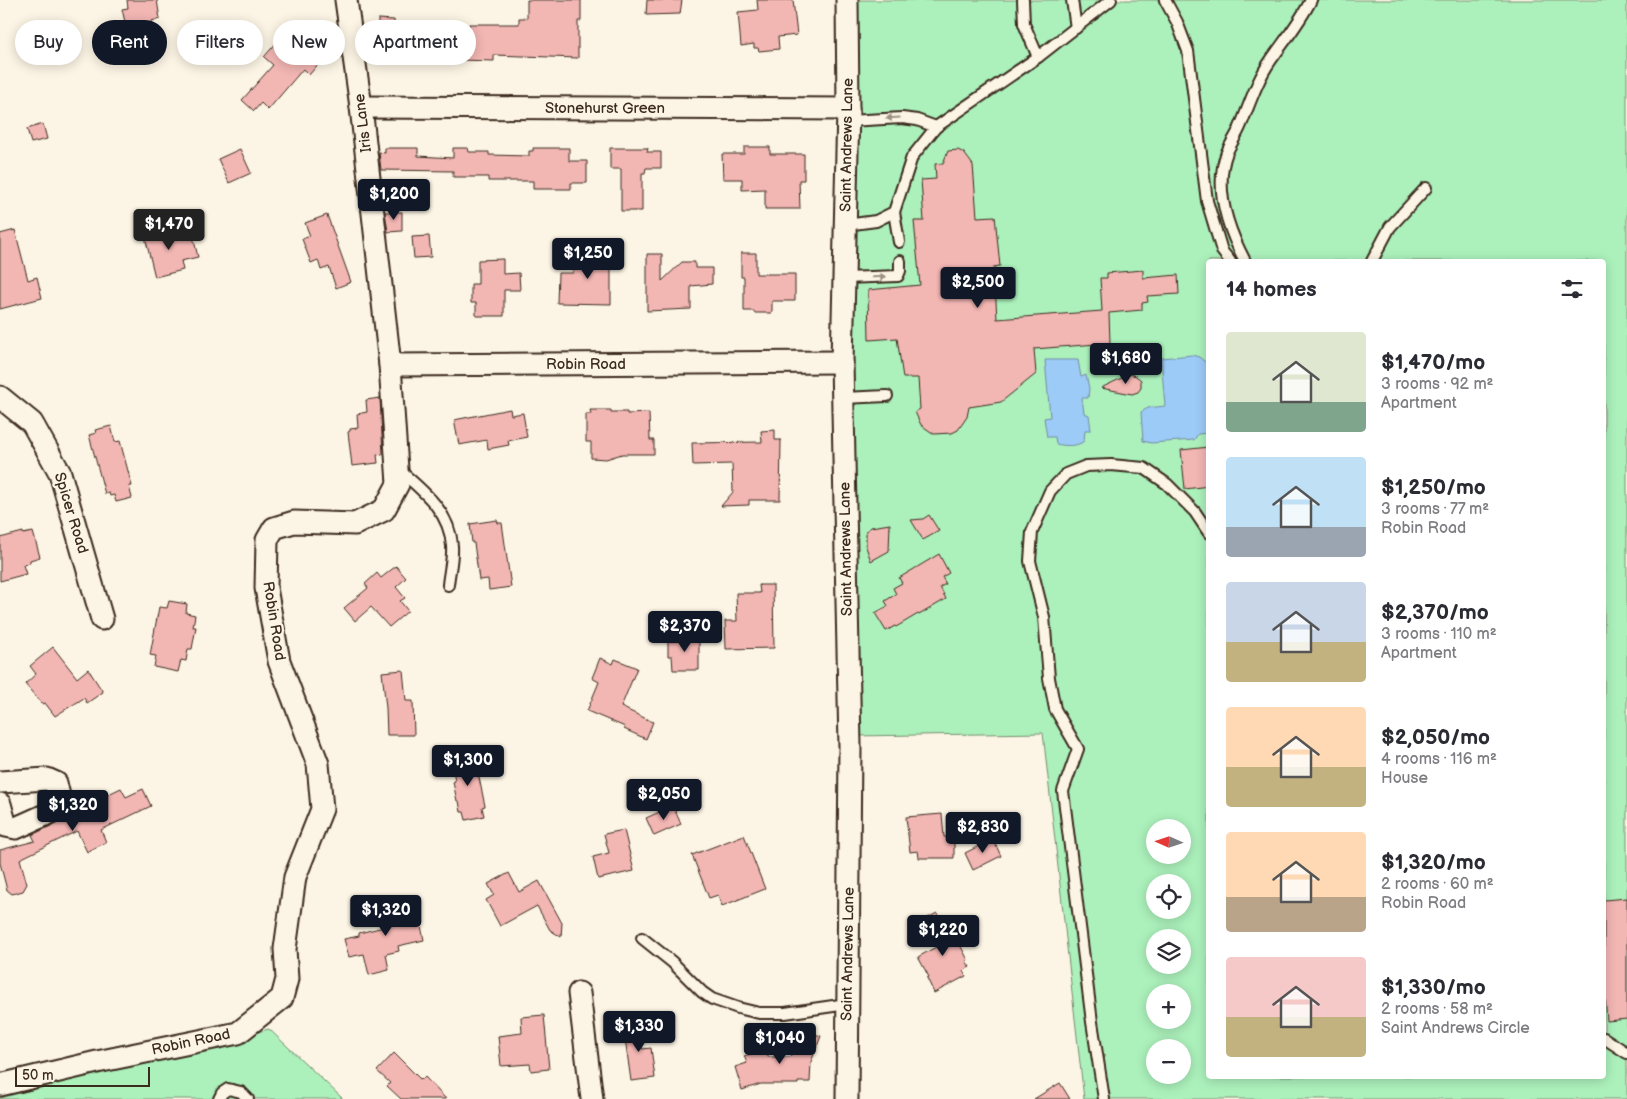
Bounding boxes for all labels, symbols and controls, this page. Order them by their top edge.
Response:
chip: Buy [15,20,82,65]
chip: Rent [92,20,167,65]
chip: Filters [177,20,263,65]
chip: New [273,20,345,65]
chip: Apartment [355,20,476,65]
street label: Saint Andrews Lane [836,78,858,212]
street label: Iris Lane [350,92,376,153]
street label: Stonehurst Green [545,99,665,118]
one-way arrow [885,115,901,123]
pin: $1,200 [353,178,435,221]
text: $1,200 [369,185,419,204]
pin: $1,470 [128,208,210,251]
text: $1,470 [144,215,194,234]
pin: $1,250 [547,238,629,280]
text: $1,250 [563,244,613,263]
pin: $2,500 [937,266,1019,309]
one-way arrow [871,273,887,281]
text: $2,500 [952,273,1004,292]
icon: filters [1558,275,1586,303]
text: 14 homes [1226,277,1317,302]
pin: $1,680 [1085,342,1167,385]
text: $1,680 [1101,349,1151,368]
text: $1,470/mo [1381,350,1485,375]
icon: home [1266,352,1326,412]
street label: Robin Road [546,355,626,374]
text: 3 rooms · 92 m² [1381,375,1494,394]
text: Apartment [1381,394,1457,413]
street label: Spicer Road [50,470,92,556]
text: $1,250/mo [1381,475,1486,500]
icon: home [1266,477,1326,537]
street label: Saint Andrews Lane [835,482,857,616]
text: 3 rooms · 77 m² [1381,500,1489,519]
text: Robin Road [1381,519,1466,538]
street label: Robin Road [258,580,290,662]
text: $2,370/mo [1381,600,1489,625]
icon: home [1266,602,1326,662]
pin: $2,370 [644,610,726,653]
text: $2,370 [659,617,711,636]
text: 3 rooms · 110 m² [1381,625,1497,644]
text: Apartment [1381,644,1457,663]
text: $2,050/mo [1381,725,1490,750]
icon: home [1266,727,1326,787]
pin: $1,300 [427,744,509,787]
text: 4 rooms · 116 m² [1381,750,1497,769]
text: $1,300 [443,751,493,770]
text: House [1381,769,1428,788]
pin: $2,050 [623,778,705,821]
text: $2,050 [638,785,690,804]
pin: $1,320 [32,790,114,832]
text: $1,320 [48,796,98,815]
pin: $2,830 [942,812,1024,854]
text: $2,830 [957,818,1009,837]
north arrow [1146,819,1191,864]
map controls [1146,819,1191,1084]
text: $1,320/mo [1381,850,1486,875]
icon: home [1266,852,1326,912]
button: locate [1146,874,1191,919]
text: 2 rooms · 60 m² [1381,875,1494,894]
street label: Saint Andrews Lane [837,887,859,1021]
pin: $1,320 [345,894,427,937]
text: Robin Road [1381,894,1466,913]
text: $1,320 [361,901,411,920]
pin: $1,220 [902,914,984,957]
text: $1,220 [918,921,968,940]
button: layers [1146,929,1191,974]
text: $1,330/mo [1381,975,1486,1000]
icon: home [1266,977,1326,1037]
button: + [1146,984,1191,1029]
text: 2 rooms · 58 m² [1381,1000,1493,1019]
pin: $1,330 [598,1010,680,1053]
text: $1,330 [614,1017,664,1036]
text: Saint Andrews Circle [1381,1019,1530,1038]
pin: $1,040 [739,1022,821,1065]
street label: Robin Road [150,1024,232,1060]
text: $1,040 [755,1029,805,1048]
button: − [1146,1039,1191,1084]
scale bar [15,1064,150,1087]
text: 50 m [22,1067,54,1084]

